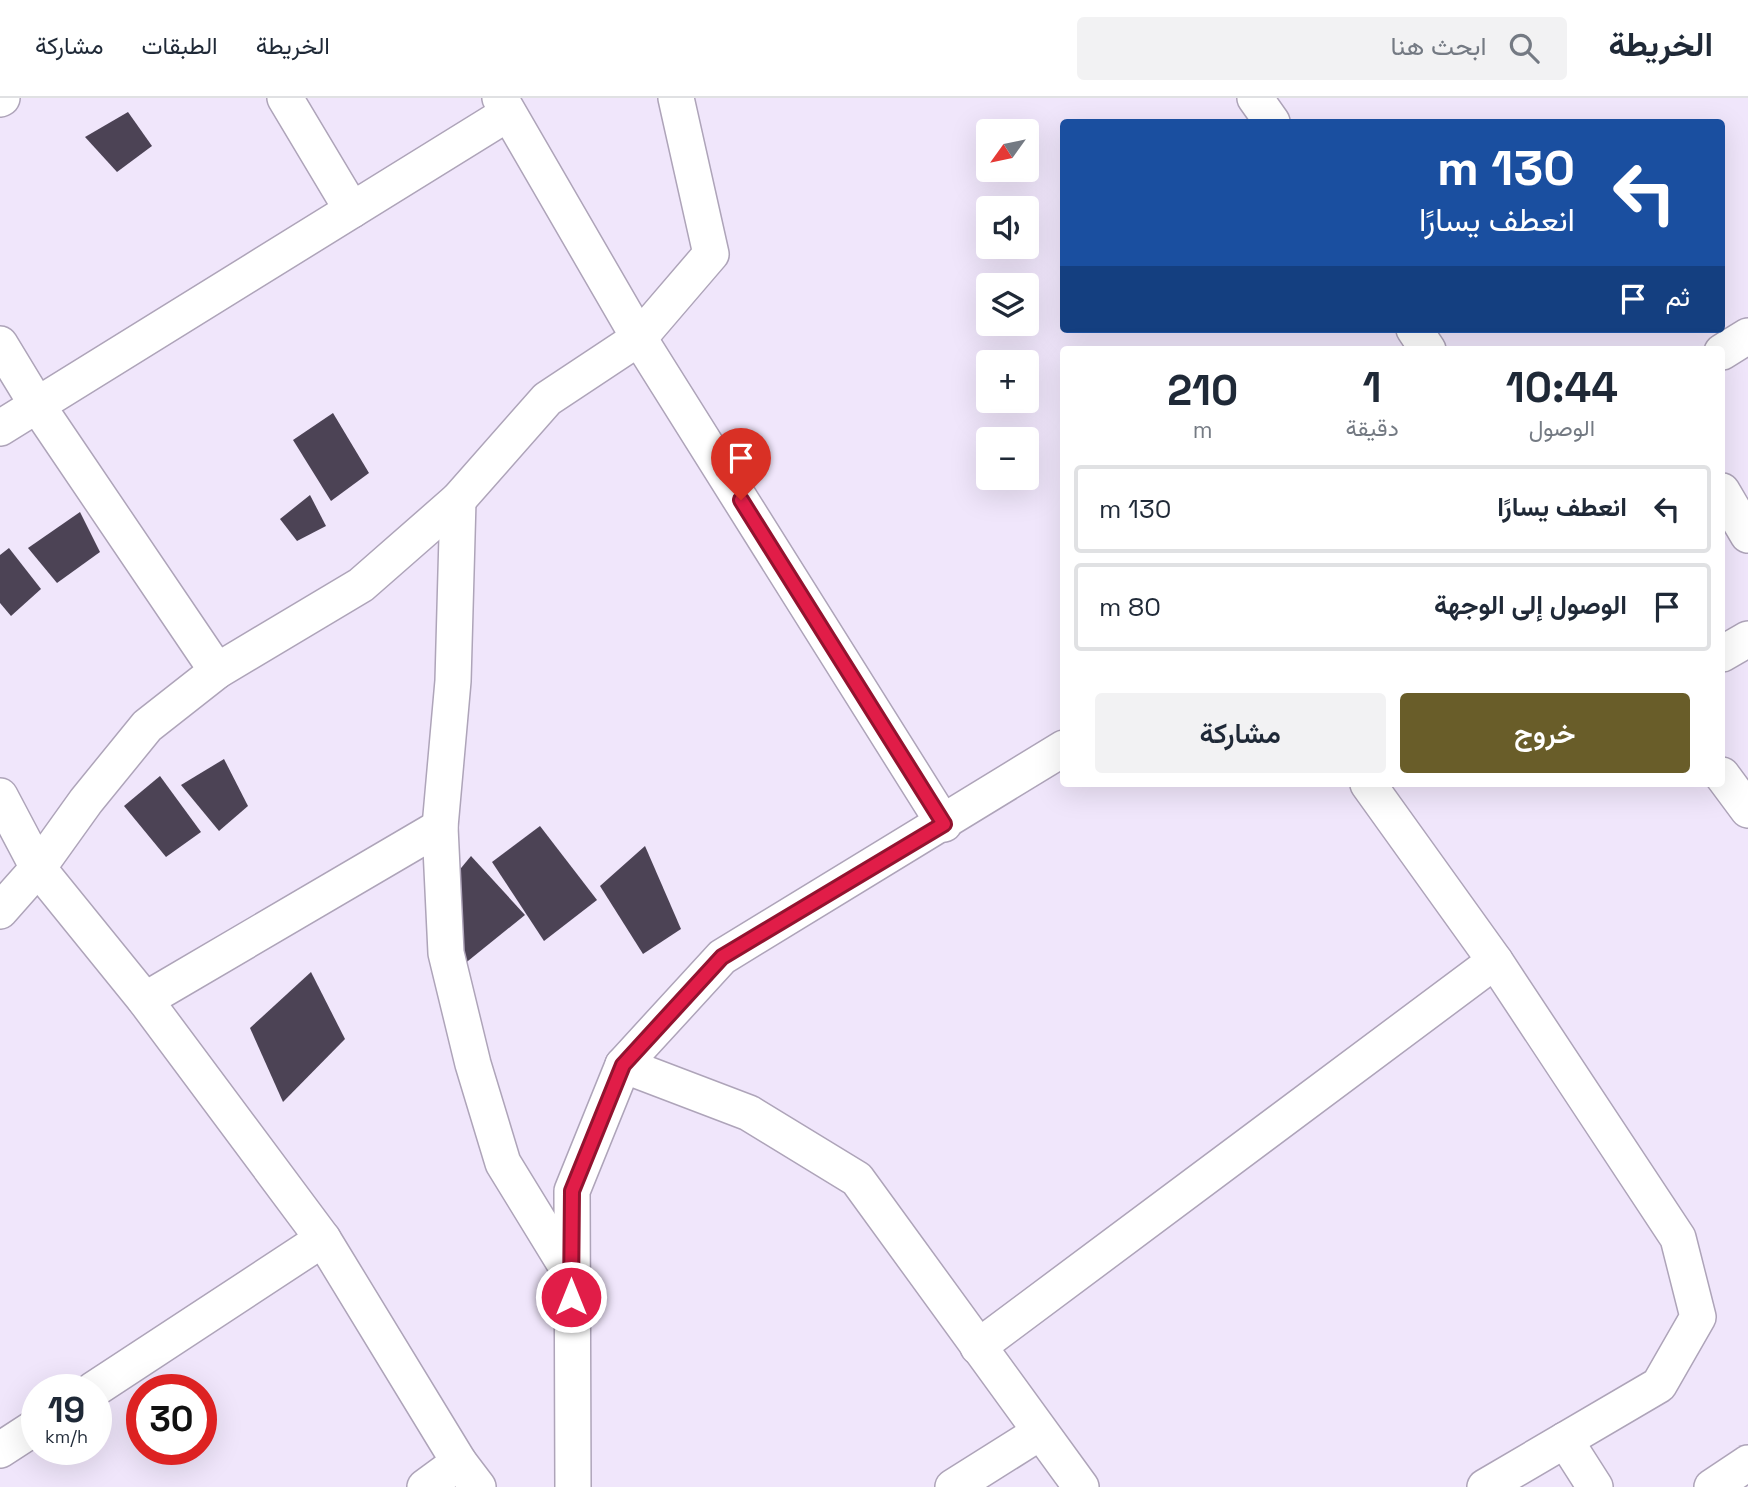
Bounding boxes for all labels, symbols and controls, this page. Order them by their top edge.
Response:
search box [1077,17,1567,80]
text: الخريطة [1609,24,1713,66]
text: ابحث هنا [1391,29,1487,63]
icon: search [1505,29,1543,67]
text: مشاركة [35,30,103,61]
text: الطبقات [141,30,218,61]
text: الخريطة [256,30,330,61]
north arrow [976,119,1040,182]
map controls [976,119,1039,490]
text: 130 m [1437,137,1575,199]
icon: left [1599,147,1690,238]
button: sound [976,196,1039,259]
text: انعطف يسارًا [1419,200,1575,240]
button: layers [976,273,1039,336]
icon: arrive [1614,280,1652,318]
text: ثم [1666,280,1690,314]
button: + [976,350,1039,413]
text: 1 [1363,361,1382,414]
text: 10:44 [1506,361,1618,414]
text: 210 [1167,364,1238,417]
text: دقيقة [1345,413,1399,443]
text: الوصول [1529,413,1595,443]
text: m [1193,415,1213,445]
button: − [976,427,1039,490]
pin [711,428,771,500]
icon: arrive [722,439,760,477]
text: انعطف يسارًا [1497,490,1627,524]
icon: left [1648,490,1686,528]
text: 130 m [1099,492,1171,526]
text: الوصول إلى الوجهة [1434,588,1627,622]
icon: arrive [1648,588,1686,626]
text: 80 m [1099,590,1161,624]
button: مشاركة [1095,693,1386,773]
button: خروج [1400,693,1690,773]
position arrow [534,1260,608,1334]
speed limit sign: 30 [126,1374,217,1465]
text: 19 [48,1388,85,1432]
text: km/h [45,1425,88,1448]

